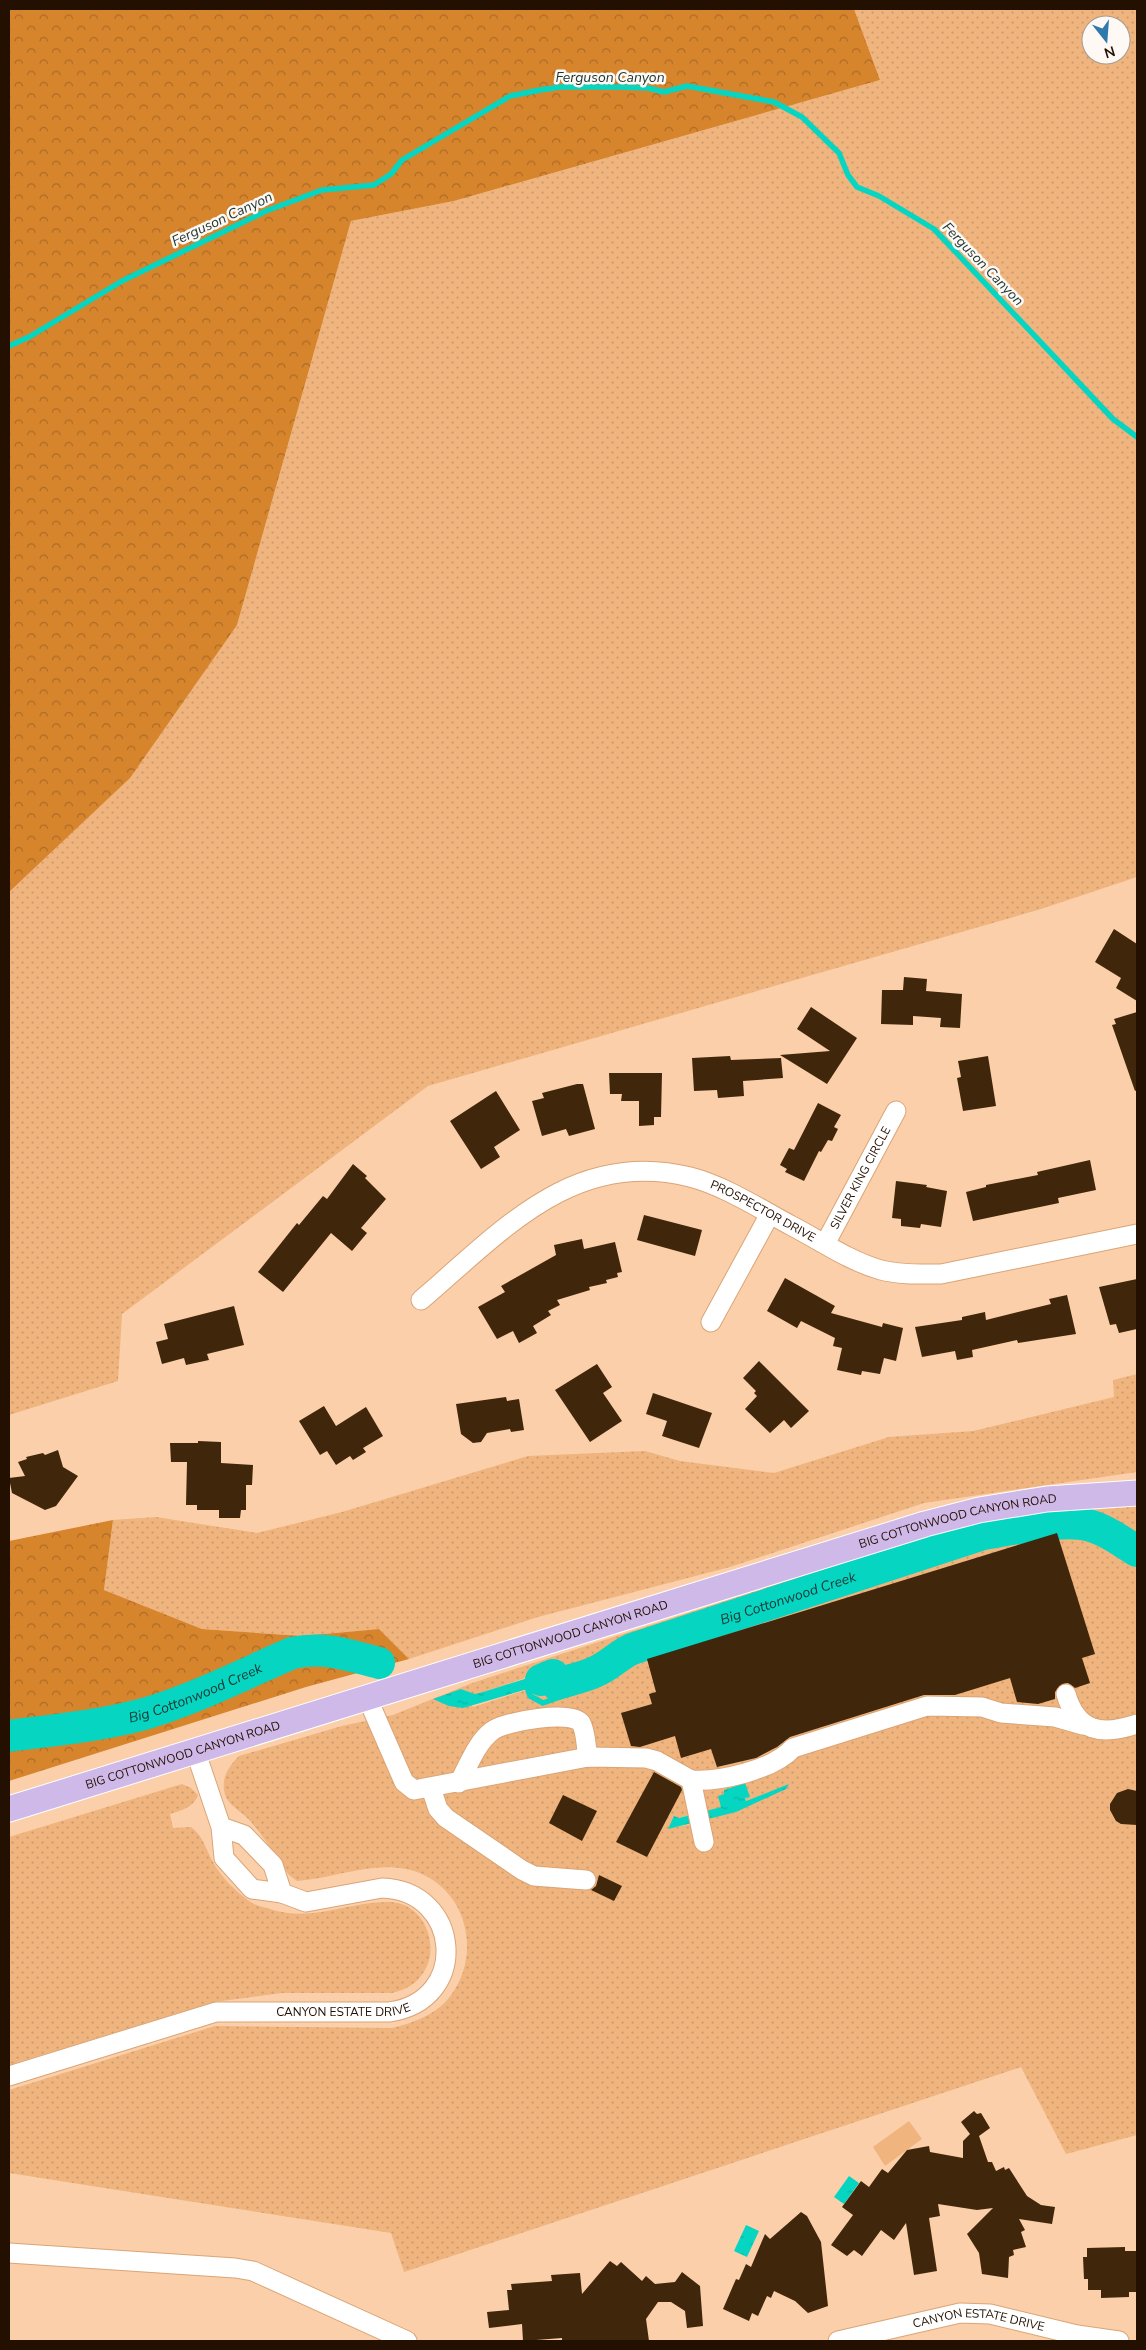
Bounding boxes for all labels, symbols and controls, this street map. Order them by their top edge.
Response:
north arrow [1081,15,1131,65]
text: N [1102,41,1117,63]
water label: Ferguson Canyon [555,68,665,87]
water label: Ferguson Canyon [168,187,276,251]
water label: Ferguson Canyon [938,218,1028,310]
street label: SILVER KING CIRCLE [826,1124,894,1232]
street label: PROSPECTOR DRIVE [708,1177,818,1245]
street label: BIG COTTONWOOD CANYON ROAD [857,1490,1057,1552]
water label: Big Cottonwood Creek [718,1567,859,1629]
street label: BIG COTTONWOOD CANYON ROAD [471,1596,670,1672]
water label: Big Cottonwood Creek [126,1658,266,1727]
street label: BIG COTTONWOOD CANYON ROAD [83,1717,282,1793]
street label: CANYON ESTATE DRIVE [276,1999,413,2020]
street label: CANYON ESTATE DRIVE [911,2305,1046,2335]

